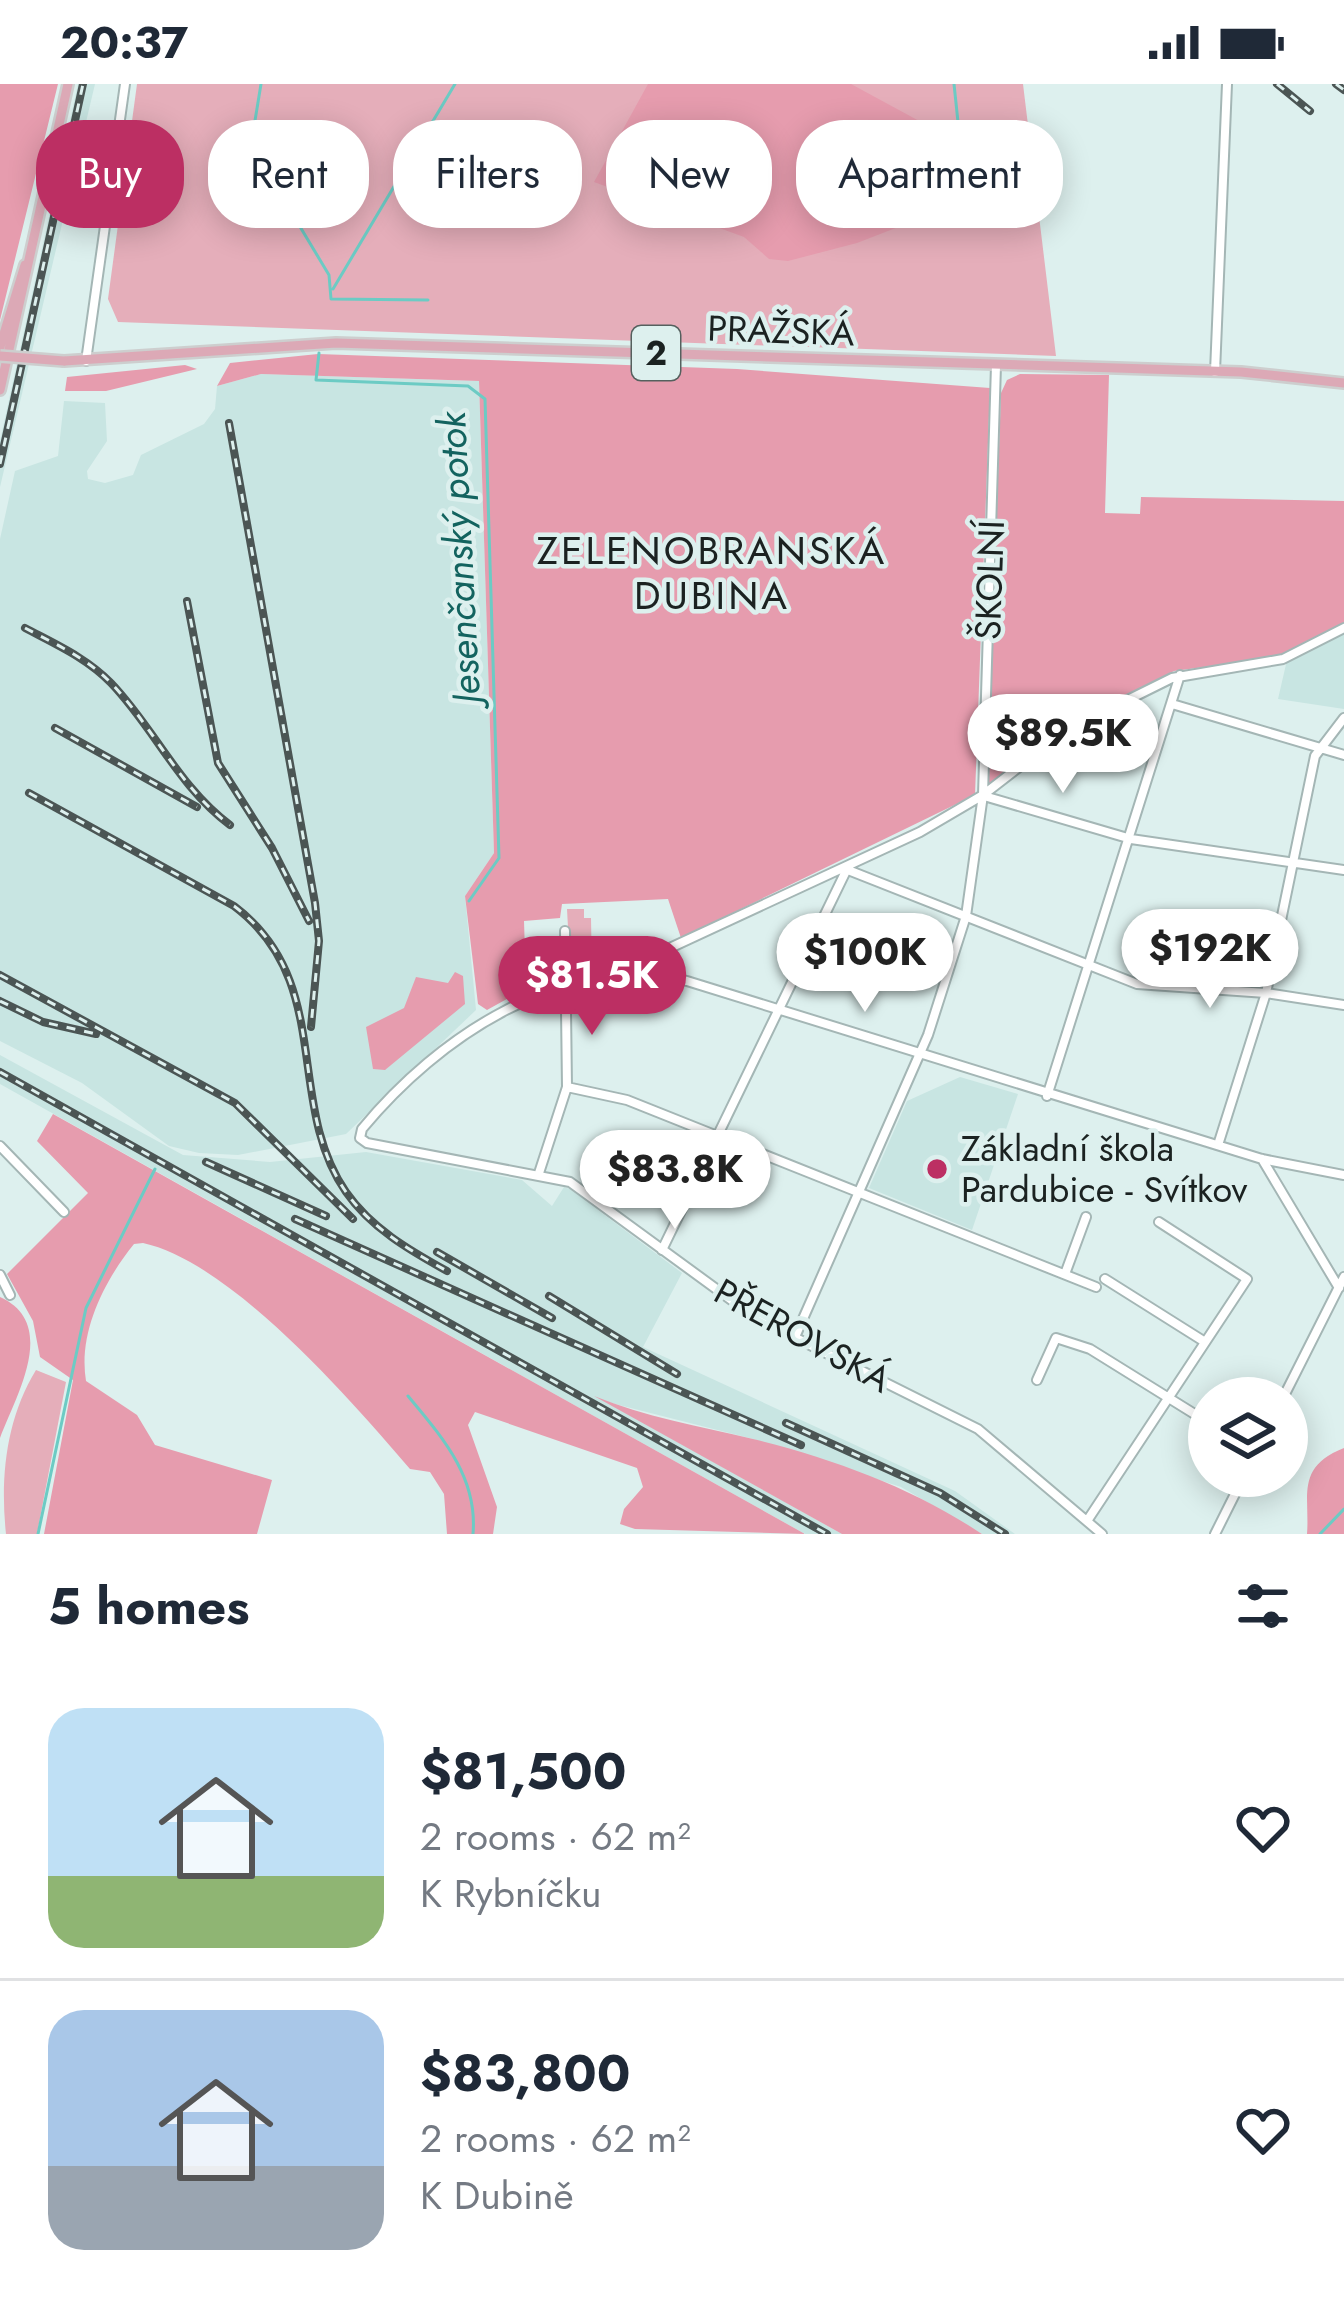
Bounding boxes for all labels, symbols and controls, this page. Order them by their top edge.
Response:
text: 20:37 [60,10,188,75]
chip: Buy [36,120,184,228]
chip: Rent [208,120,369,228]
chip: Filters [393,120,582,228]
chip: New [606,120,772,228]
chip: Apartment [796,120,1063,228]
street label: PRAŽSKÁ [707,301,856,359]
road number: 2 [632,326,680,380]
water label: Jesenčanský potok [423,408,495,712]
street label: ŠKOLNÍ [961,518,1017,641]
district label: ZELENOBRANSKÁ DUBINA [537,522,887,624]
pin: $89.5K [965,694,1161,796]
text: $89.5K [994,704,1132,761]
pin: $192K [1126,909,1294,1011]
pin: $100K [781,913,949,1015]
text: $192K [1148,919,1272,976]
text: $100K [803,923,927,980]
pin: $81.5K [494,936,690,1038]
text: $81.5K [525,946,659,1003]
place label: Základní škola Pardubice - Svítkov [961,1122,1248,1215]
pin: $83.8K [577,1130,773,1232]
text: $83.8K [607,1140,743,1197]
marker: Základní škola Pardubice - Svítkov [924,1156,950,1182]
street label: PŘEROVSKÁ [705,1265,901,1405]
map controls [1188,1377,1308,1497]
button: layers [1188,1377,1308,1497]
text: 5 homes [48,1569,250,1643]
icon: filters [1230,1573,1296,1639]
text: $81,500 [420,1734,627,1808]
icon: home [144,1756,288,1900]
icon: heart [1230,1795,1296,1861]
text: 2 rooms · 62 m² [420,1808,691,1865]
text: K Rybníčku [420,1865,601,1922]
text: $83,800 [420,2036,631,2110]
icon: home [144,2058,288,2202]
icon: heart [1230,2097,1296,2163]
text: 2 rooms · 62 m² [420,2110,691,2167]
text: K Dubině [420,2167,574,2224]

